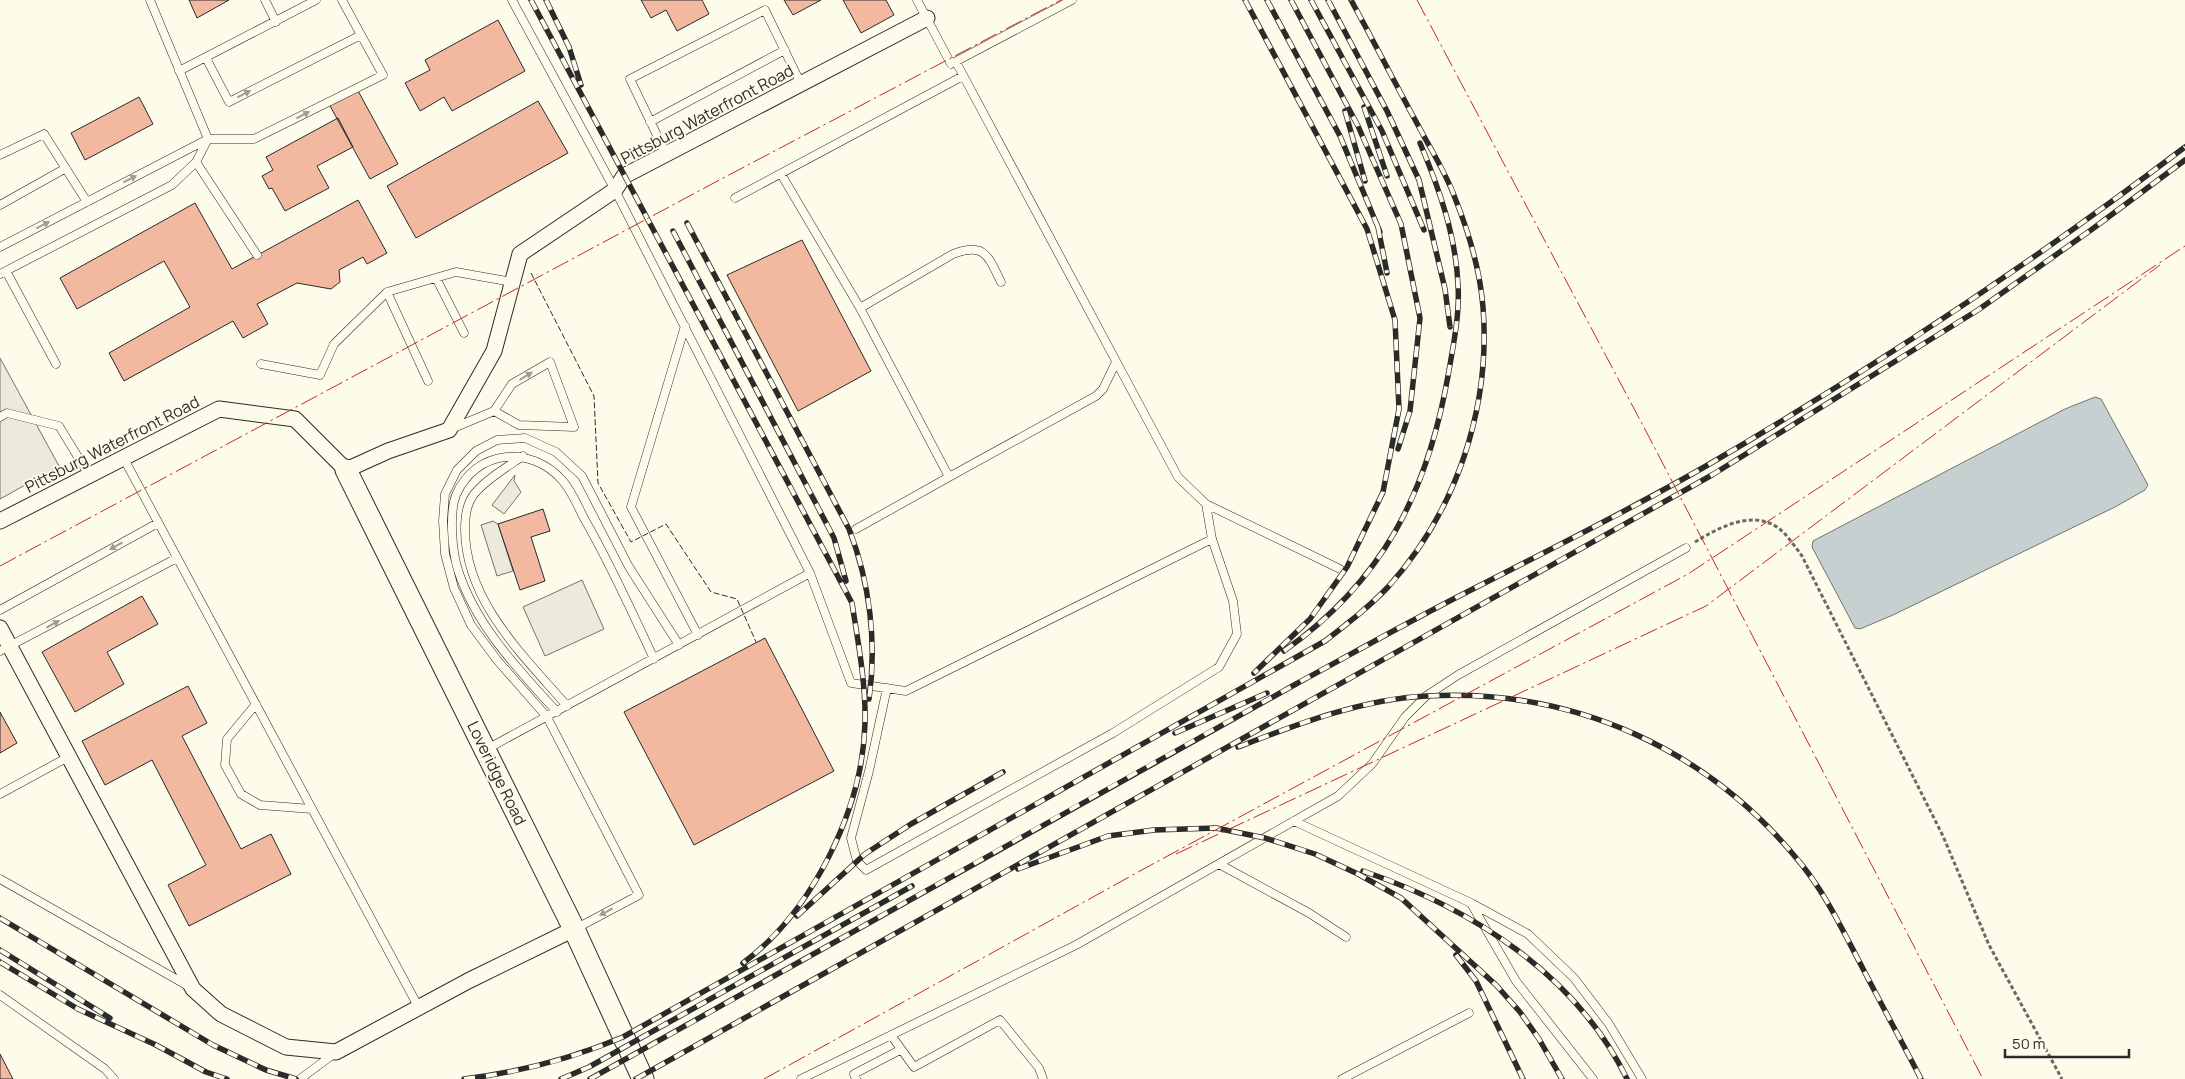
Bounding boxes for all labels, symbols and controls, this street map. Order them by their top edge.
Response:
street label: Pittsburg Waterfront Road [617,59,797,169]
one-way arrow [237,90,251,98]
one-way arrow [296,110,310,118]
one-way arrow [123,175,138,183]
one-way arrow [36,221,51,229]
one-way arrow [519,372,532,381]
street label: Pittsburg Waterfront Road [21,390,203,498]
one-way arrow [109,542,122,551]
one-way arrow [45,620,60,628]
street label: Loveridge Road [462,717,532,829]
one-way arrow [599,908,614,916]
scale bar [2005,1026,2129,1058]
text: 50 m [2012,1033,2046,1054]

